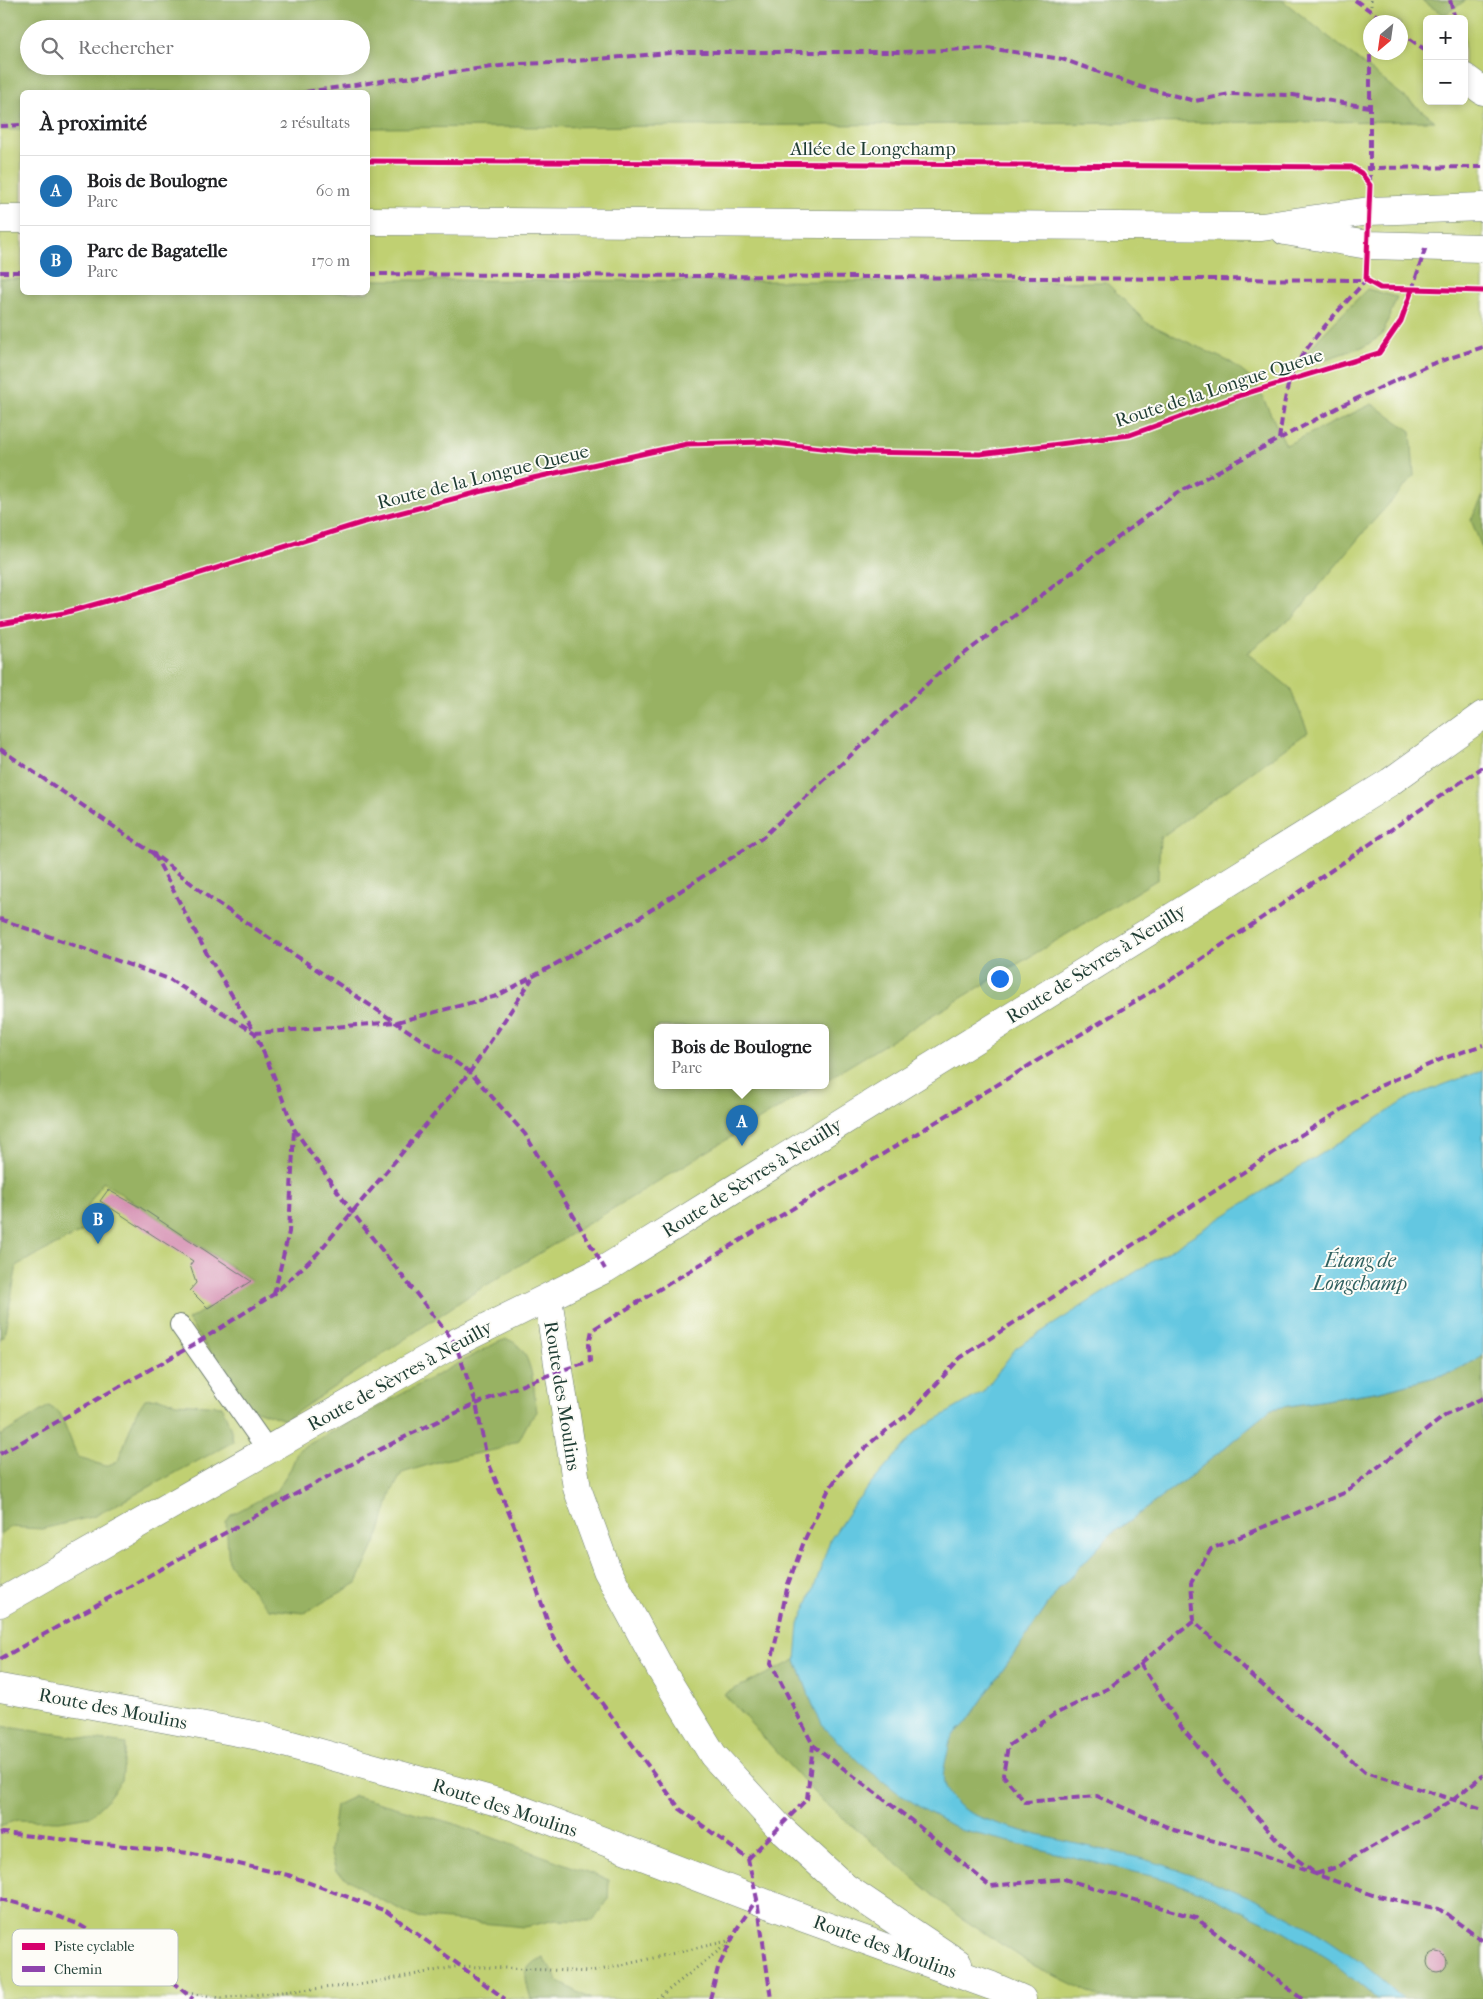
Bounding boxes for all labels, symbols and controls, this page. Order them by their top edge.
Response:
north arrow [1363,15,1408,60]
map controls [1423,15,1468,105]
button: + [1423,15,1468,60]
search box [20,20,370,75]
icon: search [38,34,66,62]
text: Rechercher [78,37,174,59]
button: − [1423,60,1468,105]
text: À proximité [40,111,147,135]
text: 2 résultats [280,113,350,132]
street label: Allée de Longchamp [789,138,956,160]
text: Bois de Boulogne [87,170,227,192]
text: A [51,181,61,200]
text: 60 m [316,181,350,200]
text: Parc [87,192,118,211]
text: Parc de Bagatelle [87,240,227,262]
text: B [51,251,61,270]
text: 170 m [311,251,350,270]
text: Parc [87,262,118,281]
street label: Route de la Longue Queue [1112,344,1326,432]
street label: Route de la Longue Queue [375,440,591,514]
street label: Route de Sèvres à Neuilly [1002,899,1191,1028]
your location [987,966,1013,992]
popup [654,1024,829,1089]
text: Bois de Boulogne [671,1036,812,1058]
text: Parc [671,1058,702,1077]
pin: A [726,1105,758,1146]
street label: Route de Sèvres à Neuilly [658,1113,847,1242]
pin: B [82,1203,114,1244]
water label: Étang de Longchamp [1311,1247,1407,1295]
street label: Route de Sèvres à Neuilly [304,1316,497,1436]
street label: Route des Moulins [539,1320,585,1472]
street label: Route des Moulins [37,1684,189,1734]
street label: Route des Moulins [430,1774,580,1842]
street label: Route des Moulins [810,1911,960,1983]
legend [12,1929,178,1986]
text: Piste cyclable [54,1938,134,1955]
text: Chemin [54,1961,102,1978]

